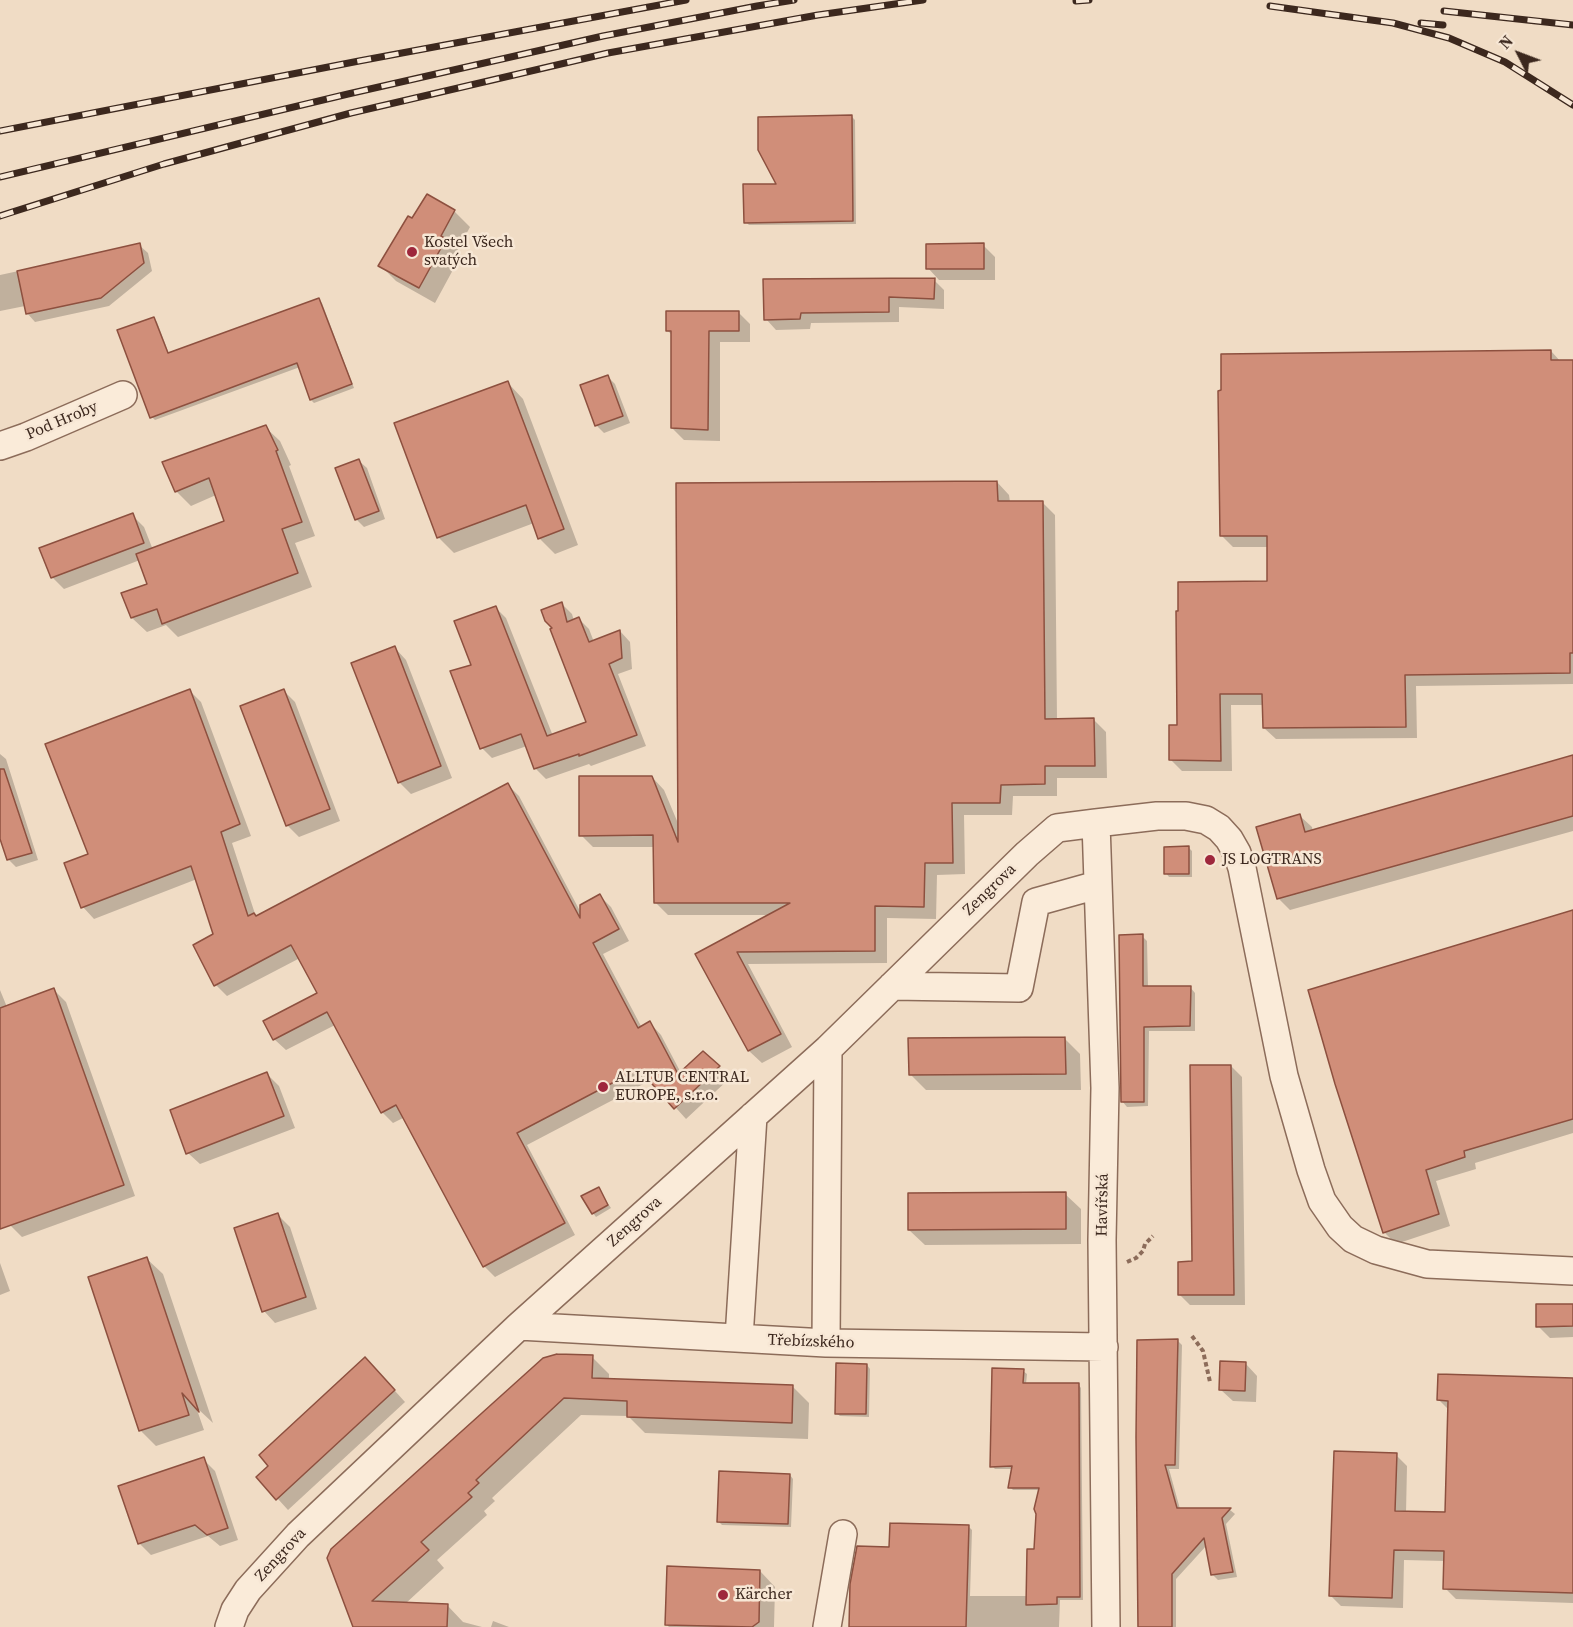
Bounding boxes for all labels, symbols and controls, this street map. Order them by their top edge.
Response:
north arrow [1489,24,1549,84]
text: N [1494,30,1518,54]
place label: Kostel Všech svatých [424,233,513,271]
marker: Kostel Všech svatých [405,245,419,259]
street label: Pod Hroby [23,397,101,445]
place label: JS LOGTRANS [1222,850,1322,870]
marker: JS LOGTRANS [1203,853,1217,867]
street label: Zengrova [959,860,1021,920]
place label: ALLTUB CENTRAL EUROPE, s.r.o. [615,1068,749,1106]
marker: ALLTUB CENTRAL EUROPE, s.r.o. [596,1080,610,1094]
street label: Havířská [1093,1173,1113,1237]
street label: Zengrova [604,1193,666,1251]
street label: Třebízského [767,1331,855,1353]
street label: Zengrova [251,1524,311,1586]
place label: Kärcher [735,1585,792,1605]
marker: Kärcher [716,1588,730,1602]

